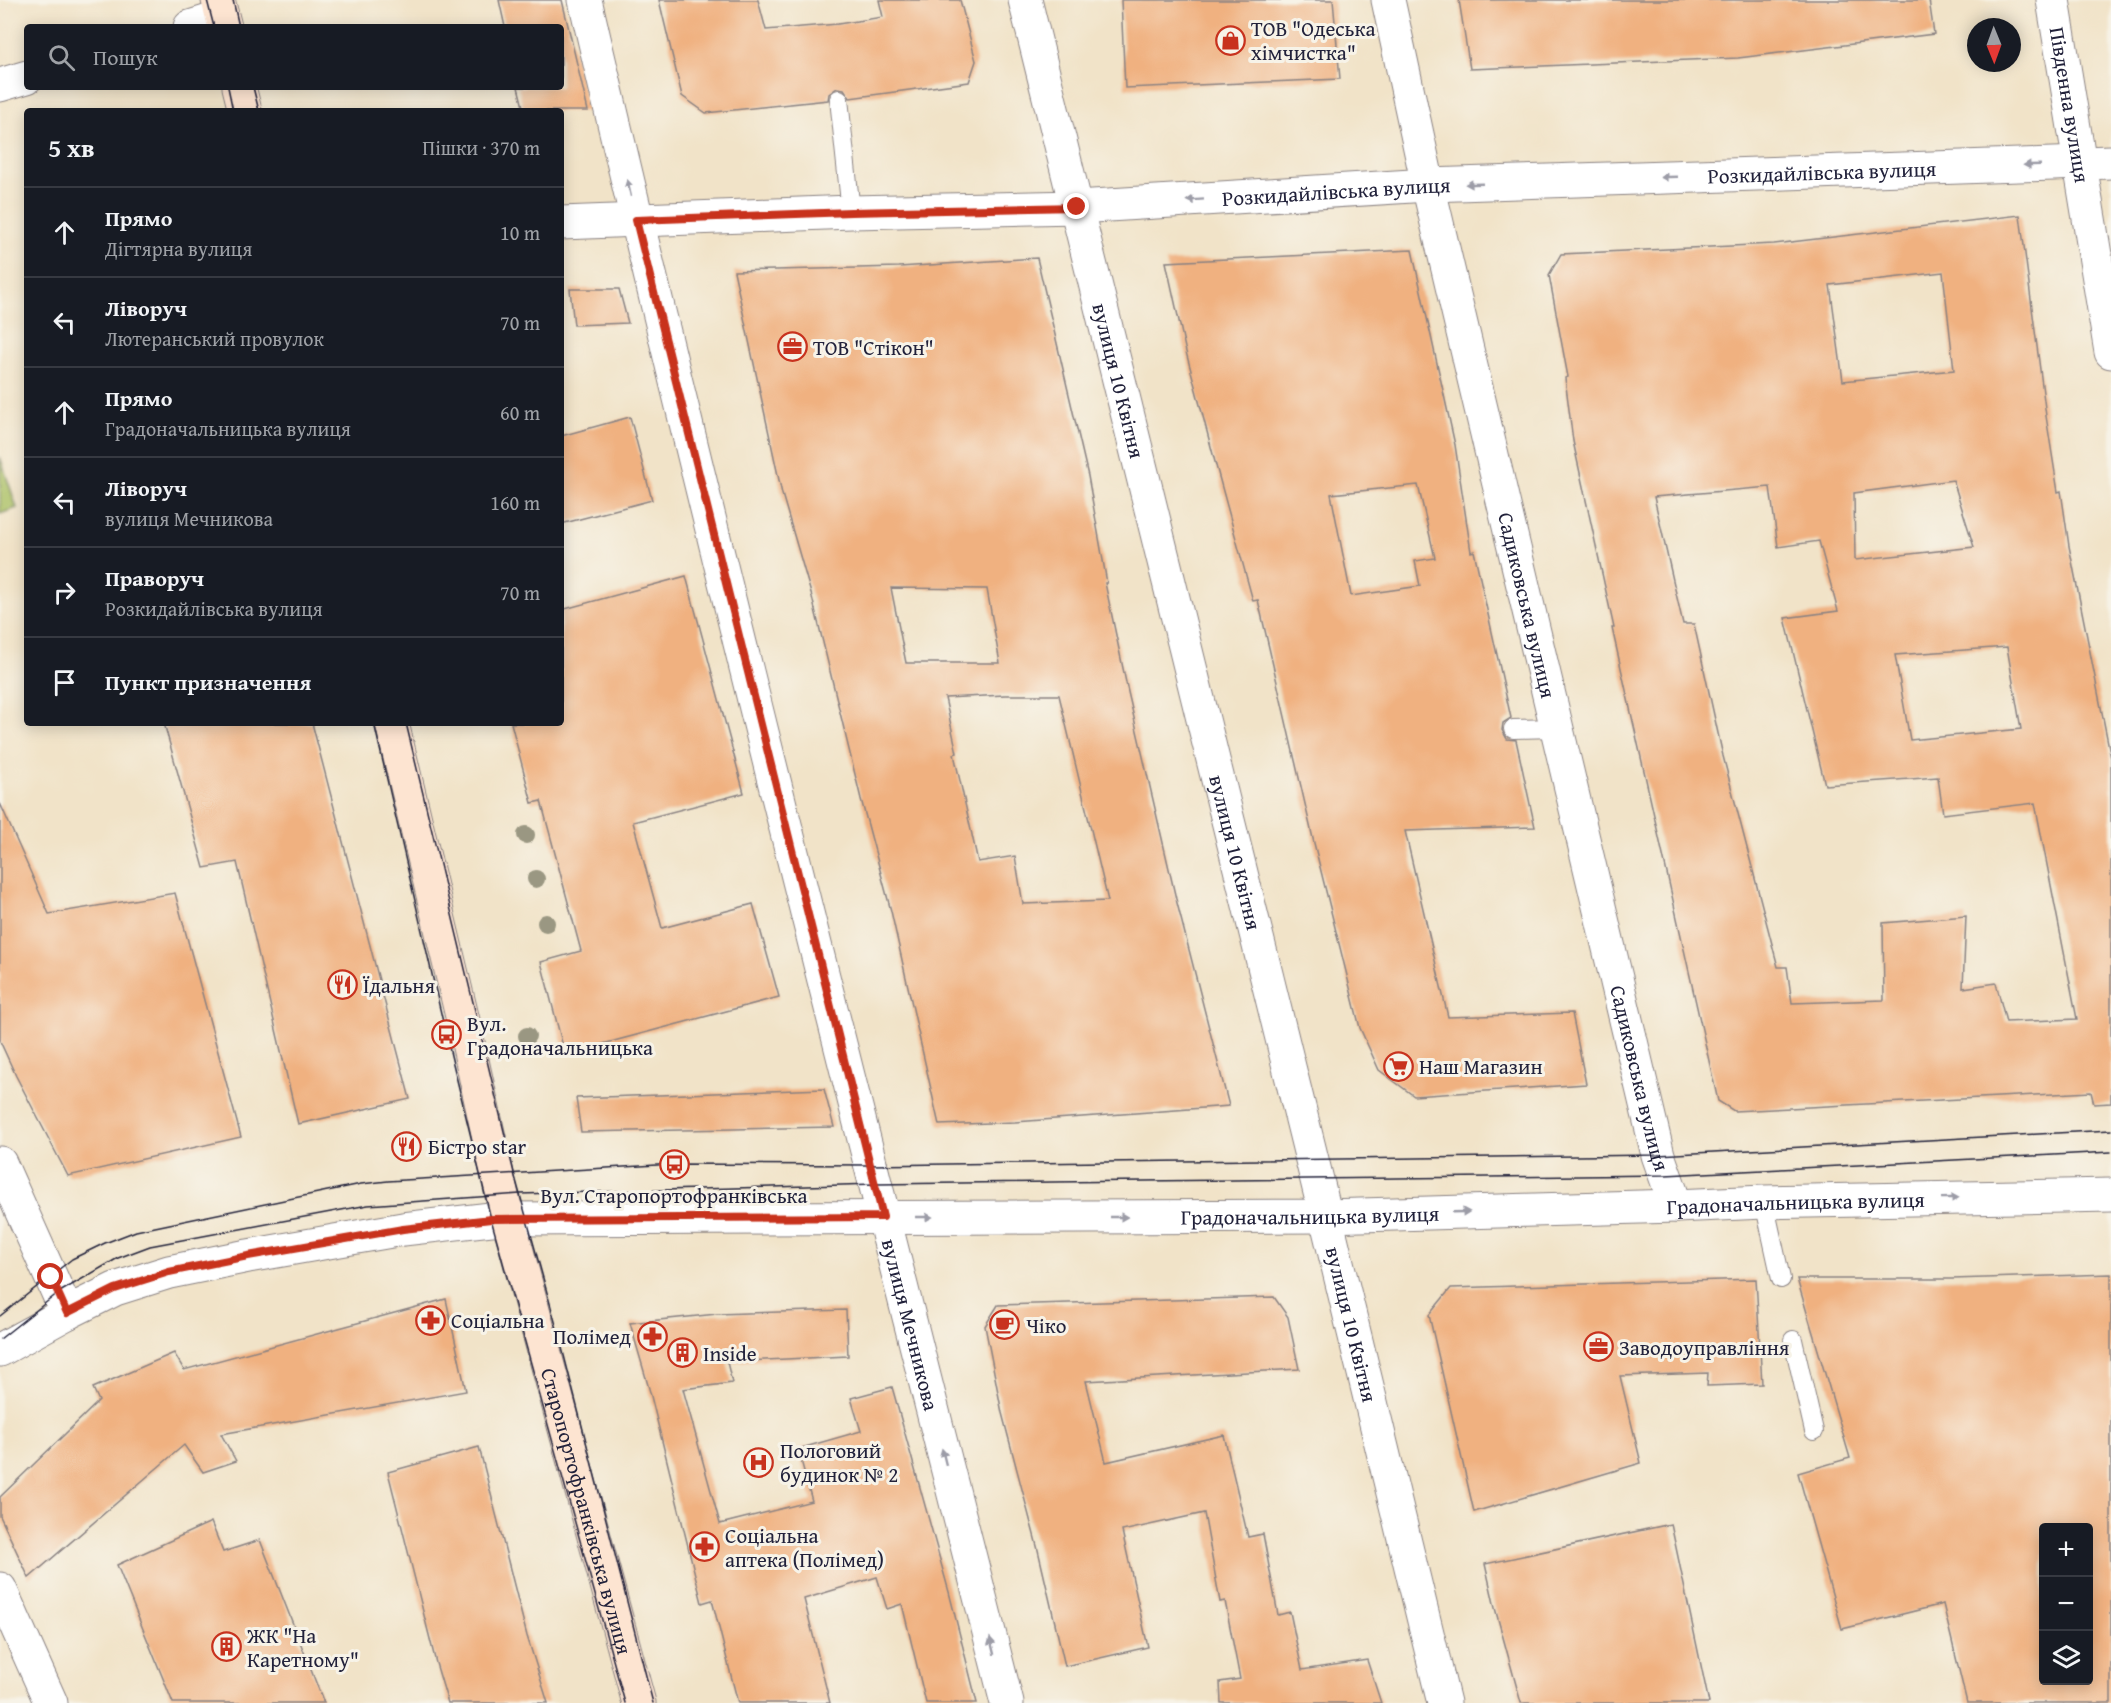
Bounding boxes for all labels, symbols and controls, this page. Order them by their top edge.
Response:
place label: ТОВ "Одеська хімчистка" [1251,13,1376,68]
north arrow [1967,18,2021,72]
search box [24,24,564,90]
shop icon: ТОВ "Одеська хімчистка" [1214,24,1246,56]
street label: Південна вулиця [2042,24,2098,185]
icon: search [45,41,78,74]
text: Пошук [93,41,158,73]
text: 5 хв [48,128,95,167]
text: Пішки · 370 m [422,133,540,162]
street label: Розкидайлівська вулиця [1707,152,1937,191]
one-way arrow [2022,161,2041,170]
street label: Розкидайлівська вулиця [1221,169,1451,213]
one-way arrow [1659,173,1678,182]
one-way arrow [624,178,633,197]
one-way arrow [1464,179,1483,189]
route end [1063,193,1089,219]
one-way arrow [1186,195,1205,204]
text: Прямо [105,202,172,234]
icon: ahead [48,216,81,249]
text: 10 m [500,218,540,247]
text: Дігтярна вулиця [105,234,252,263]
text: Ліворуч [105,292,187,324]
street label: вулиця 10 Квітня [1085,300,1153,462]
icon: left [48,306,81,339]
text: 70 m [500,308,540,337]
text: Лютеранський провулок [105,324,324,353]
office icon: ТОВ "Стікон" [776,331,808,363]
place label: ТОВ "Стікон" [813,332,934,363]
text: Прямо [105,382,172,414]
icon: ahead [48,396,81,429]
text: 60 m [500,398,540,427]
text: Градоначальницька вулиця [105,414,351,443]
text: Ліворуч [105,472,187,504]
icon: left [48,486,81,519]
text: 160 m [490,488,540,517]
text: вулиця Мечникова [105,504,273,533]
street label: Садиковська вулиця [1491,509,1565,701]
text: Праворуч [105,562,204,594]
icon: right [48,576,81,609]
text: 70 m [500,578,540,607]
text: Розкидайлівська вулиця [105,594,323,623]
icon: arrive [48,666,81,699]
text: Пункт призначення [105,666,311,698]
street label: вулиця 10 Квітня [1202,771,1270,934]
restaurant icon: Їдальня [326,969,358,1001]
place label: Їдальня [362,970,436,1001]
street label: Садиковська вулиця [1603,982,1678,1175]
place label: Вул. Градоначальницька [467,1008,653,1063]
bus stop icon: Вул. Градоначальницька [430,1019,462,1051]
supermarket icon: Наш Магазин [1382,1050,1414,1082]
place label: Наш Магазин [1419,1051,1543,1082]
restaurant icon: Бістро star [391,1130,423,1162]
place label: Бістро star [428,1131,527,1162]
bus stop icon: Вул. Старопортофранківська [658,1148,690,1180]
place label: Вул. Старопортофранківська [540,1180,808,1211]
street label: Градоначальницька вулиця [1666,1183,1926,1222]
one-way arrow [1940,1194,1959,1203]
street label: Градоначальницька вулиця [1181,1197,1440,1232]
one-way arrow [1451,1208,1470,1217]
one-way arrow [914,1212,933,1222]
one-way arrow [1109,1212,1128,1222]
street label: вулиця Мечникова [874,1235,948,1414]
street label: вулиця 10 Квітня [1318,1243,1386,1406]
route start [37,1263,63,1289]
pharmacy icon: Соціальна [414,1304,446,1336]
place label: Соціальна [451,1305,545,1336]
cafe icon: Чіко [989,1309,1021,1341]
place label: Чіко [1026,1310,1066,1341]
pharmacy icon: Полімед [636,1320,668,1352]
place label: Полімед [553,1321,632,1352]
office icon: Заводоуправління [1582,1331,1614,1363]
place label: Заводоуправління [1619,1332,1790,1363]
building icon: Inside [666,1337,698,1369]
place label: Inside [703,1338,757,1369]
street label: Старопортофранківська вулиця [534,1364,641,1658]
place label: Пологовий будинок № 2 [780,1435,898,1490]
hospital icon: Пологовий будинок № 2 [743,1446,775,1478]
one-way arrow [939,1448,949,1466]
place label: Соціальна аптека (Полімед) [725,1520,884,1575]
map controls [2039,1523,2093,1685]
button: + [2039,1523,2093,1577]
pharmacy icon: Соціальна аптека (Полімед) [688,1531,720,1563]
button: − [2039,1577,2093,1631]
place label: ЖК "На Каретному" [246,1620,359,1675]
building icon: ЖК "На Каретному" [210,1631,242,1663]
button: layers [2039,1631,2093,1685]
one-way arrow [987,1637,997,1655]

